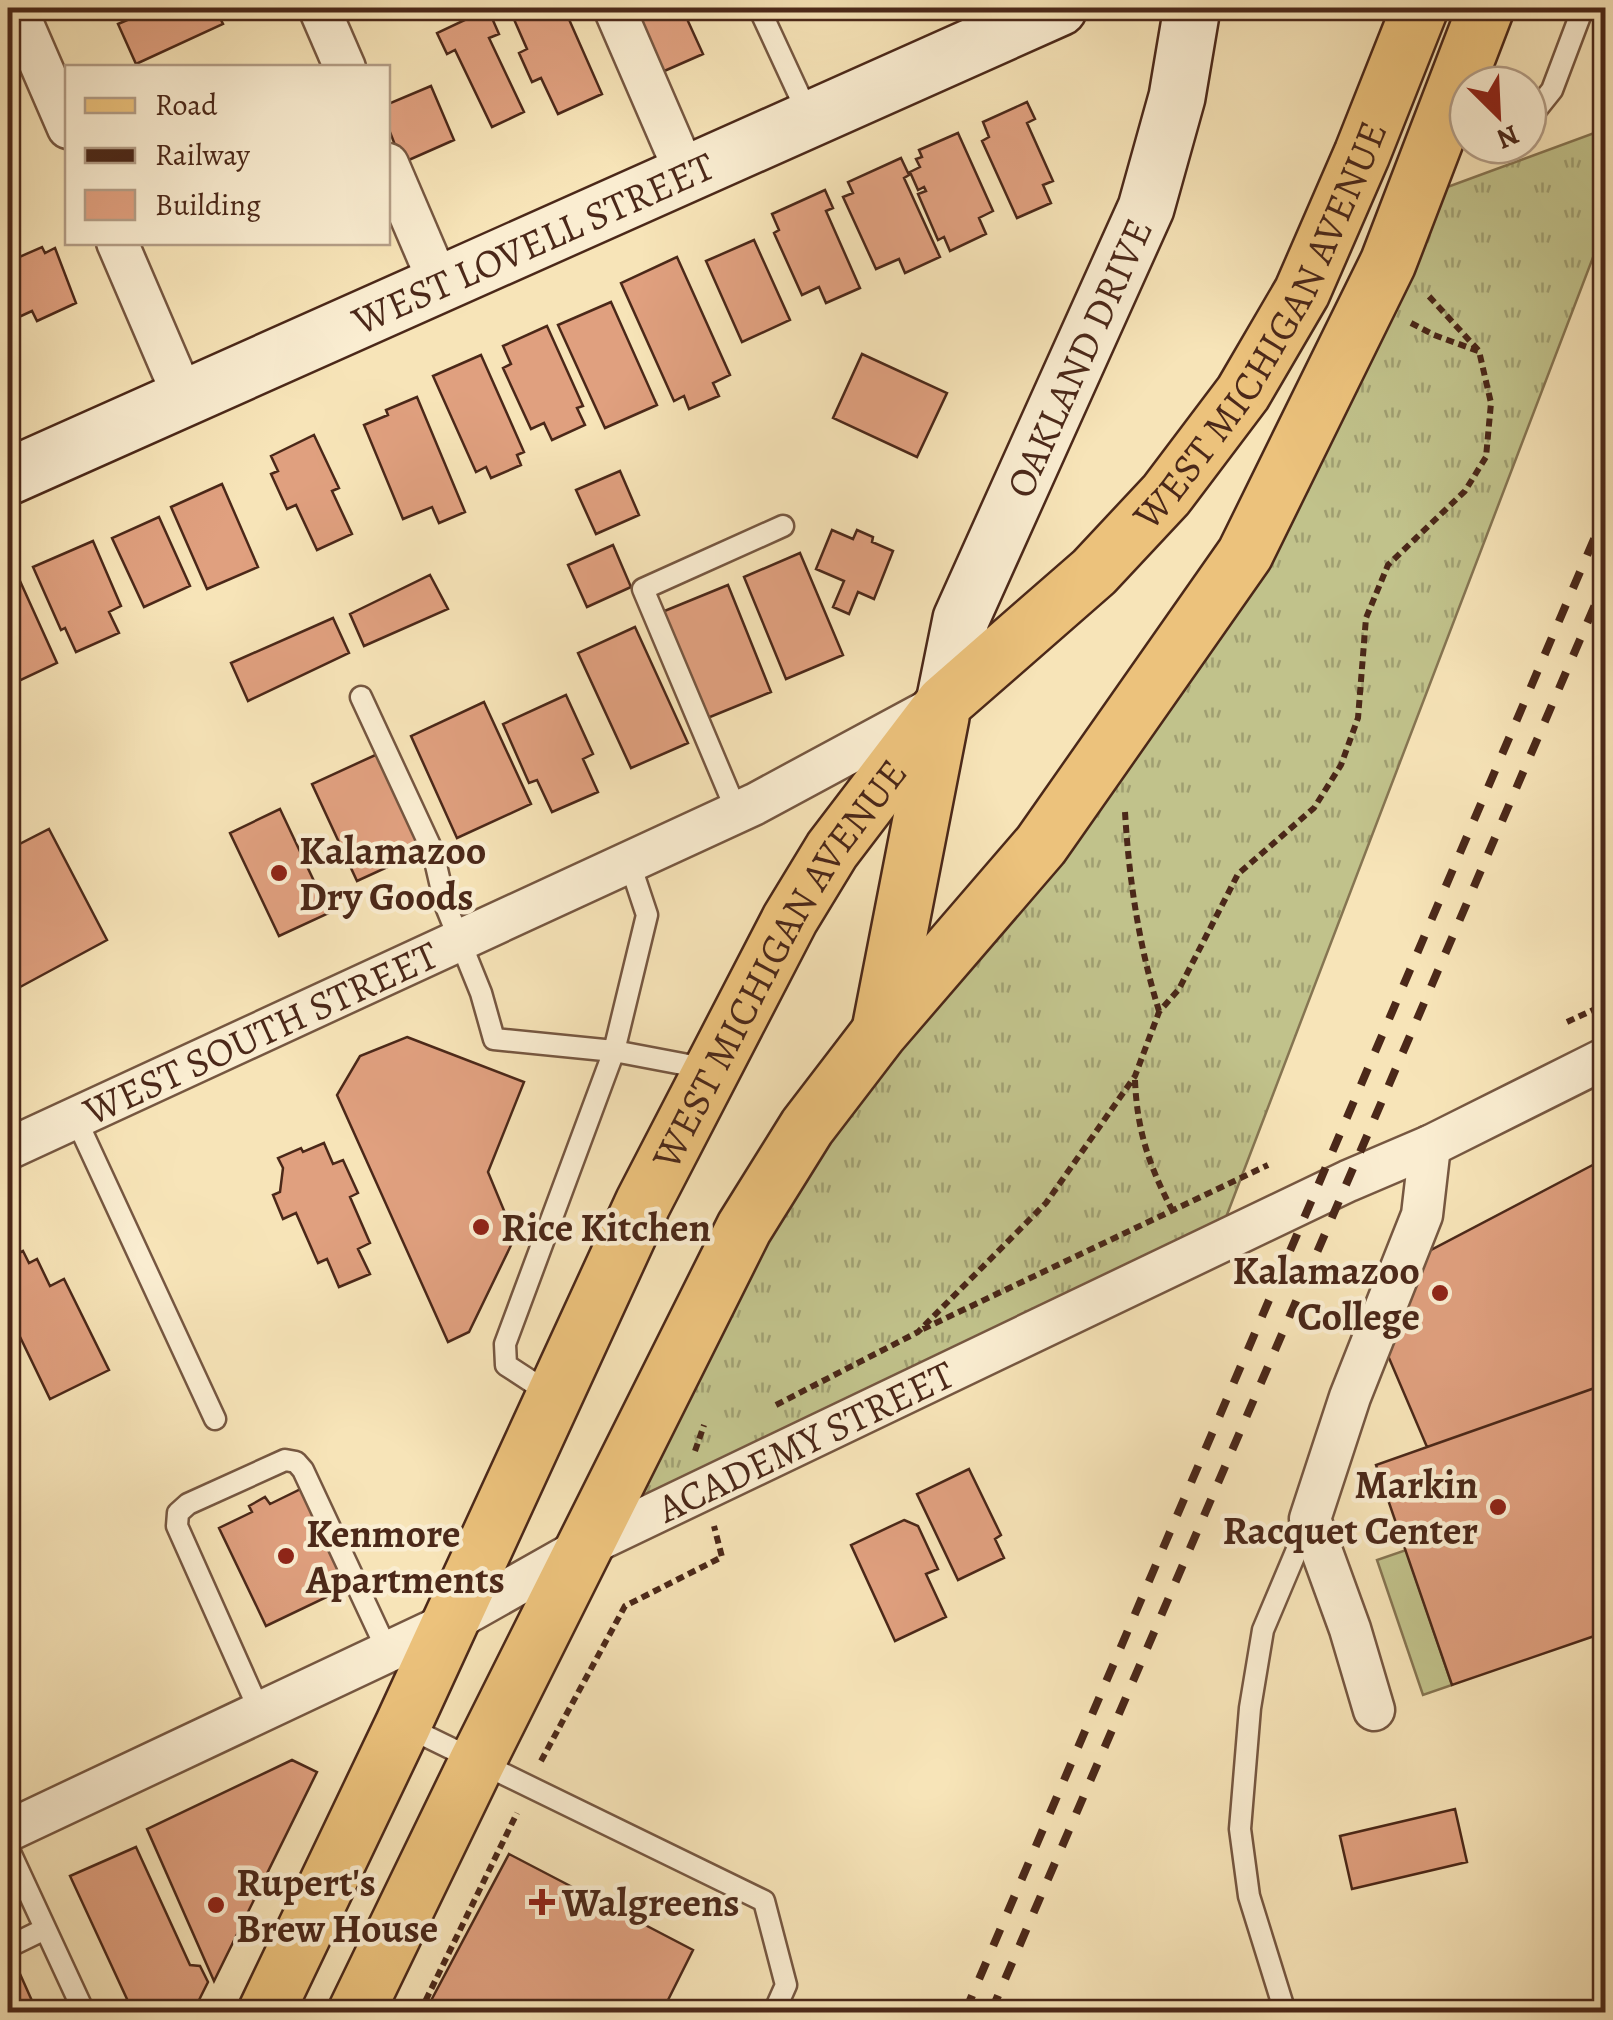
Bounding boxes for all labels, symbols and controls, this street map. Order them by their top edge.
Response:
legend [65,65,390,245]
north arrow [1448,65,1548,165]
text: Road [155,85,218,125]
street label: WEST MICHIGAN AVENUE [1120,113,1400,542]
text: N [1491,115,1525,158]
text: Railway [155,135,251,175]
street label: WEST LOVELL STREET [342,138,723,348]
text: Building [155,185,261,225]
street label: OAKLAND DRIVE [992,210,1165,506]
street label: WEST MICHIGAN AVENUE [638,748,919,1179]
place label: Kalamazoo Dry Goods [299,823,486,924]
marker: Kalamazoo Dry Goods [268,862,290,884]
street label: WEST SOUTH STREET [73,927,447,1138]
place label: Rice Kitchen [501,1200,711,1255]
marker: Rice Kitchen [470,1216,492,1238]
place label: Kalamazoo College [1233,1243,1420,1344]
marker: Kalamazoo College [1429,1282,1451,1304]
street label: ACADEMY STREET [647,1346,963,1536]
place label: Markin Racquet Center [1222,1457,1478,1558]
marker: Markin Racquet Center [1487,1496,1509,1518]
place label: Kenmore Apartments [305,1506,505,1607]
marker: Kenmore Apartments [275,1545,297,1567]
place label: Rupert's Brew House [236,1855,438,1956]
place label: Walgreens [561,1875,740,1930]
marker: Walgreens [531,1891,553,1913]
marker: Rupert's Brew House [205,1894,227,1916]

